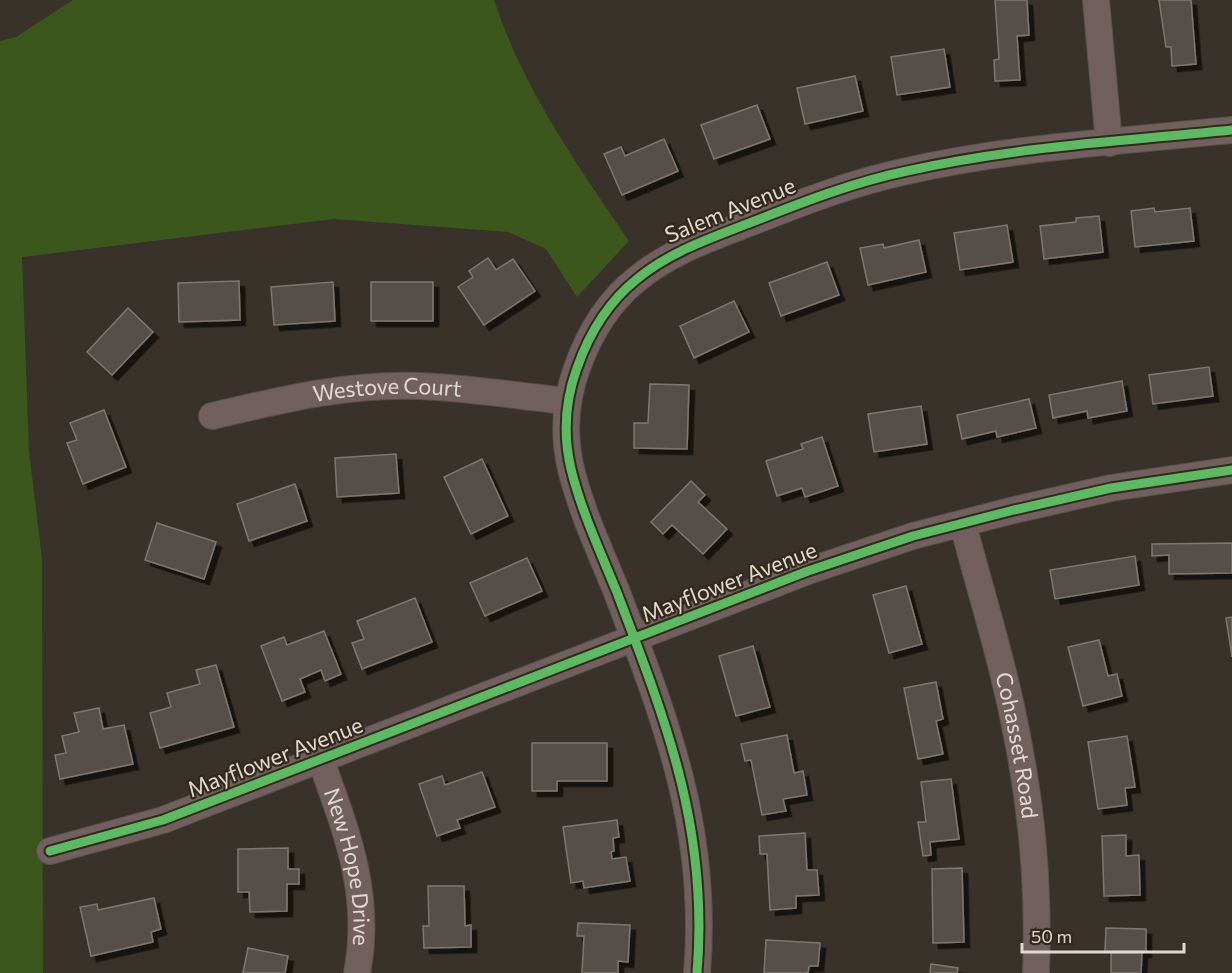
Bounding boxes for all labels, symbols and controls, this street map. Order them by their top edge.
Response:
street label: Salem Avenue [661,171,799,248]
street label: Westove Court [311,372,463,407]
street label: Mayflower Avenue [637,536,820,627]
street label: Cohasset Road [990,669,1044,820]
street label: Mayflower Avenue [183,711,366,802]
street label: New Hope Drive [319,784,376,947]
scale bar [1022,916,1184,954]
text: 50 m [1031,925,1072,947]

